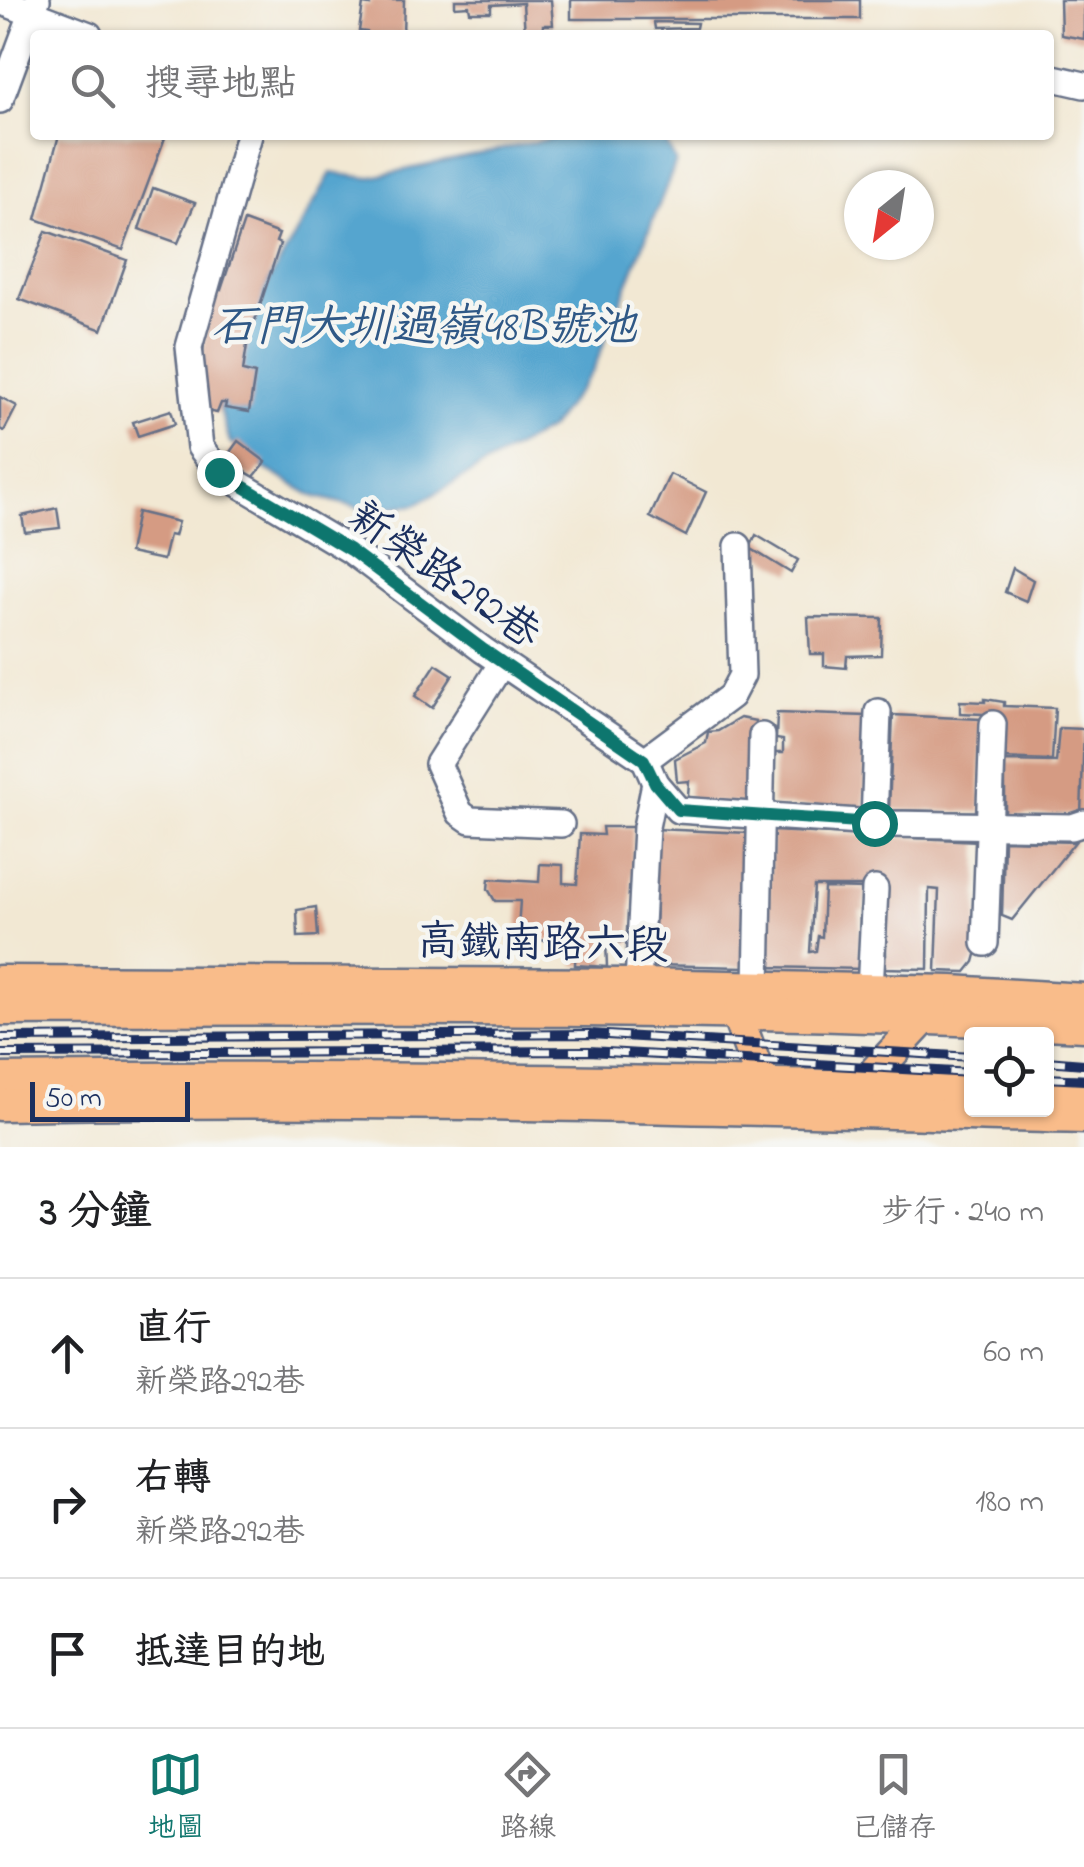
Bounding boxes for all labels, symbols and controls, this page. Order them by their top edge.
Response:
search box [30,30,1054,140]
icon: search [65,58,120,113]
text: 搜尋地點 [145,58,297,114]
north arrow [844,170,934,260]
water label: 石門大圳過嶺48B號池 [211,296,639,362]
route end [197,450,243,496]
street label: 新榮路292巷 [335,488,552,665]
route start [852,801,898,847]
street label: 高鐵南路六段 [416,913,669,978]
map controls [964,1027,1054,1117]
button: locate [964,1027,1054,1117]
scale bar [30,1077,190,1122]
text: 50 m [45,1079,102,1120]
text: 3 分鐘 [40,1183,152,1244]
text: 步行 · 240 m [881,1190,1044,1237]
text: 直行 [135,1302,211,1358]
icon: ahead [40,1326,95,1381]
text: 60 m [983,1330,1044,1377]
text: 新榮路292巷 [135,1360,304,1407]
text: 右轉 [135,1452,211,1508]
icon: right [40,1476,95,1531]
text: 180 m [975,1480,1044,1527]
text: 新榮路292巷 [135,1510,304,1557]
icon: arrive [40,1626,95,1681]
text: 抵達目的地 [135,1626,325,1682]
tab: 地圖 [148,1747,204,1850]
tab: 路線 [500,1747,556,1850]
tab: 已儲存 [852,1747,936,1850]

